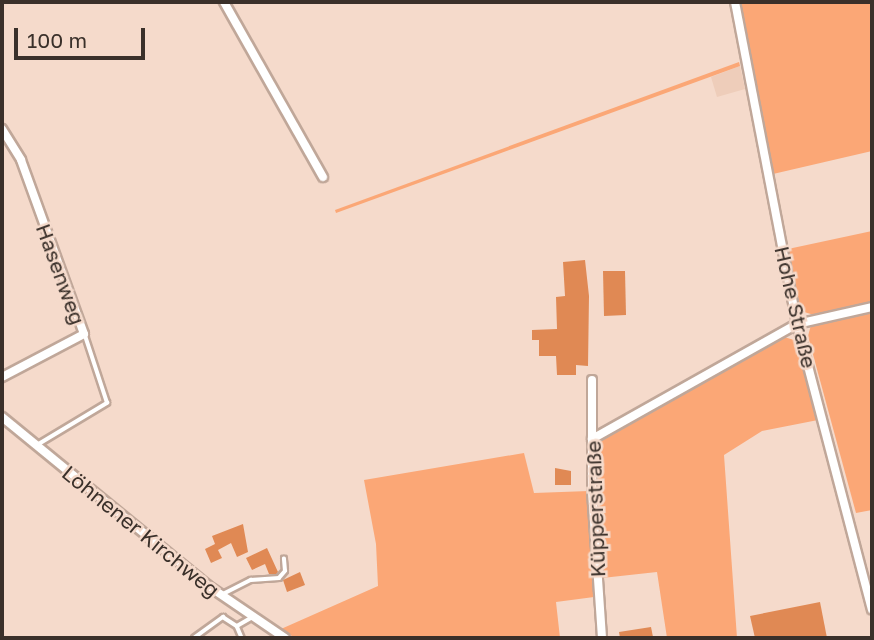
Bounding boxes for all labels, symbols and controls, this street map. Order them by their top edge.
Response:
scale bar [18,14,149,58]
text: 100 m [27,27,87,53]
street label: Hasenweg [31,220,91,328]
street label: Hohe Straße [770,243,822,371]
street label: Küpperstraße [580,440,610,578]
street label: Löhnener Kirchweg [57,460,225,602]

